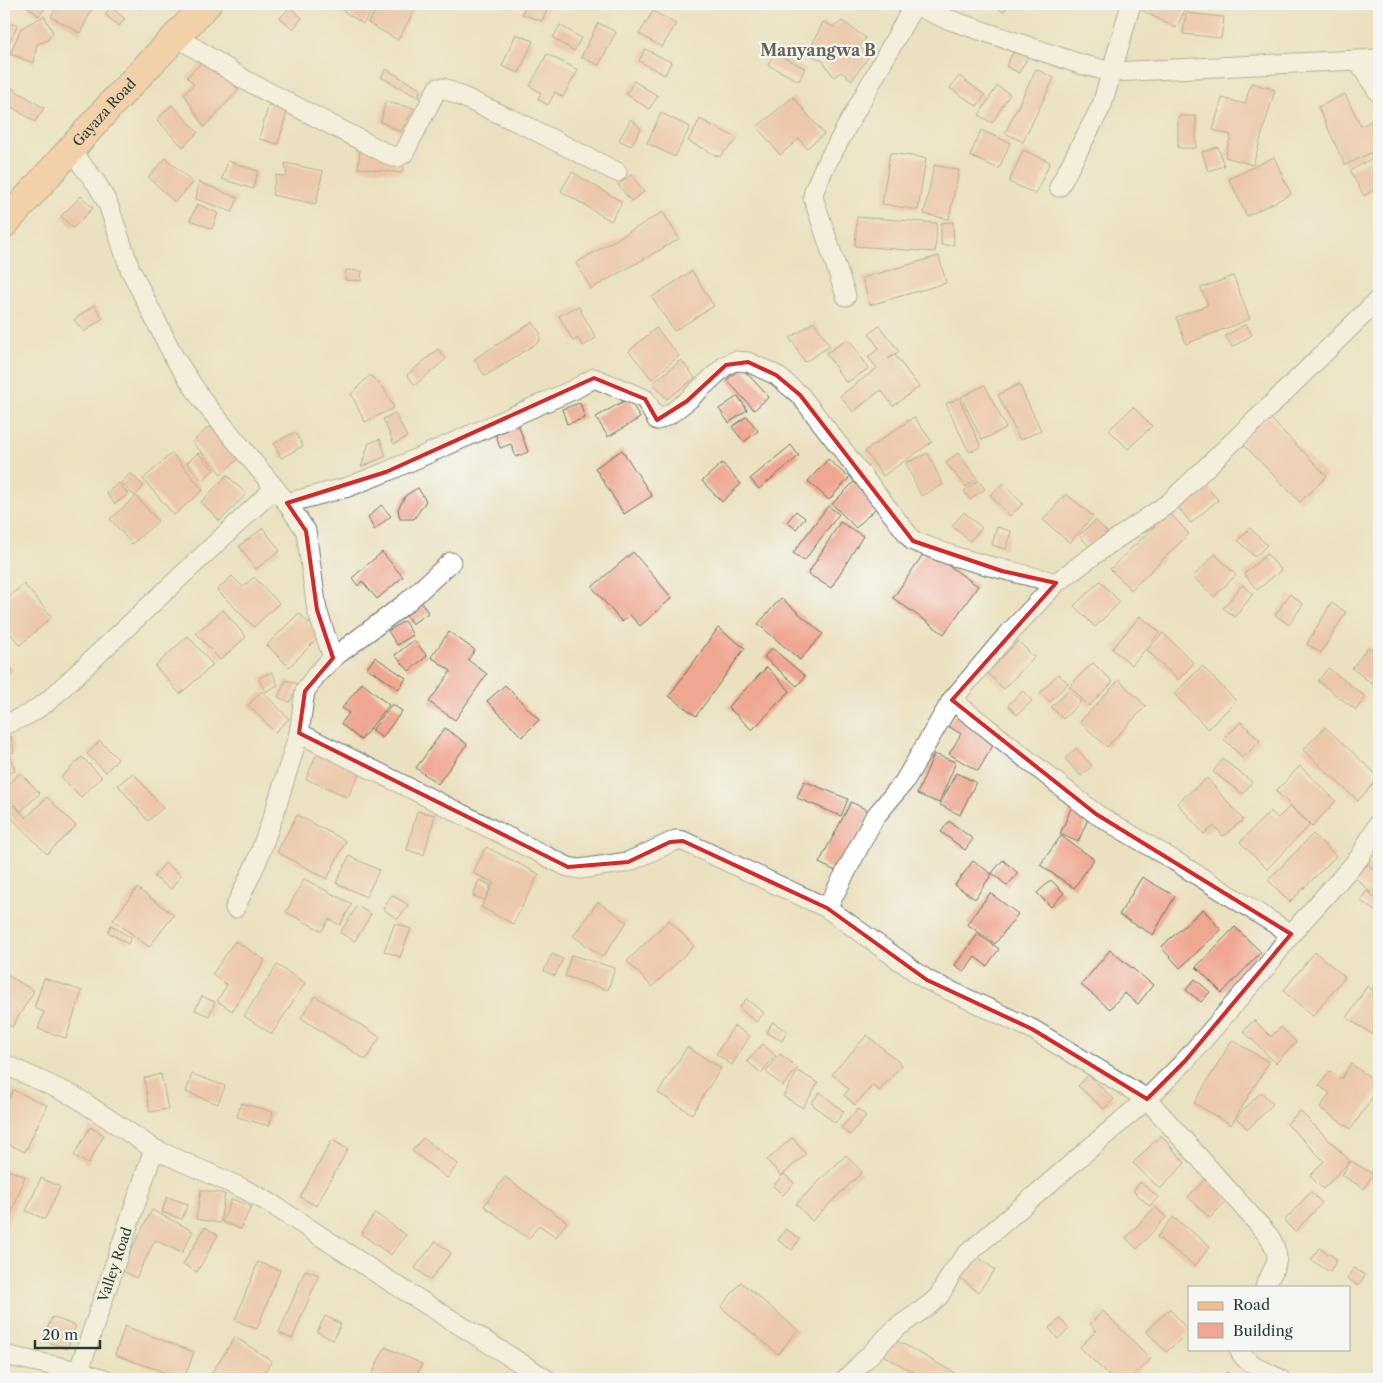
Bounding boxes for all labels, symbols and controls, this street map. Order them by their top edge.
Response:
district label: Manyangwa B [760,40,876,60]
street label: Gayaza Road [69,74,140,150]
street label: Valley Road [94,1224,136,1305]
legend [1188,1286,1350,1350]
text: Road [1233,1295,1270,1314]
scale bar [35,1318,100,1350]
text: Building [1233,1321,1293,1340]
text: 20 m [42,1325,78,1344]

